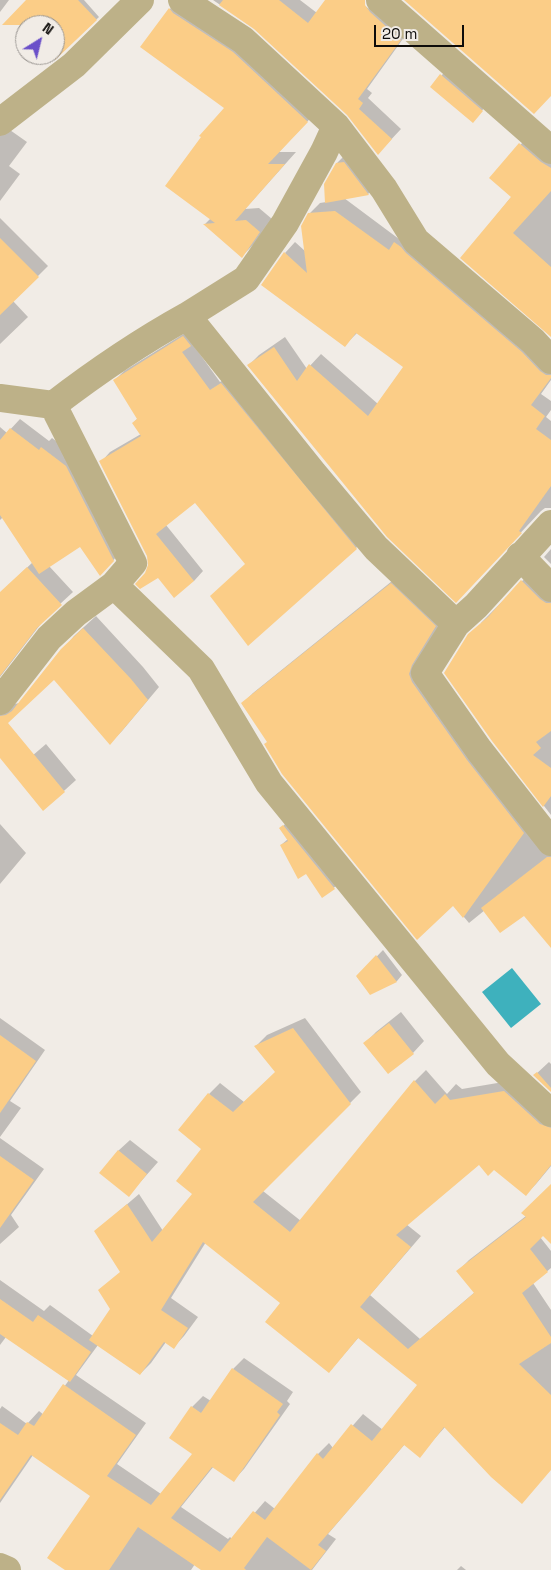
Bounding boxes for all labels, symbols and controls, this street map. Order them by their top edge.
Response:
north arrow [15,15,65,65]
scale bar [376,15,466,47]
text: N [39,19,57,39]
text: 20 m [382,24,417,43]

